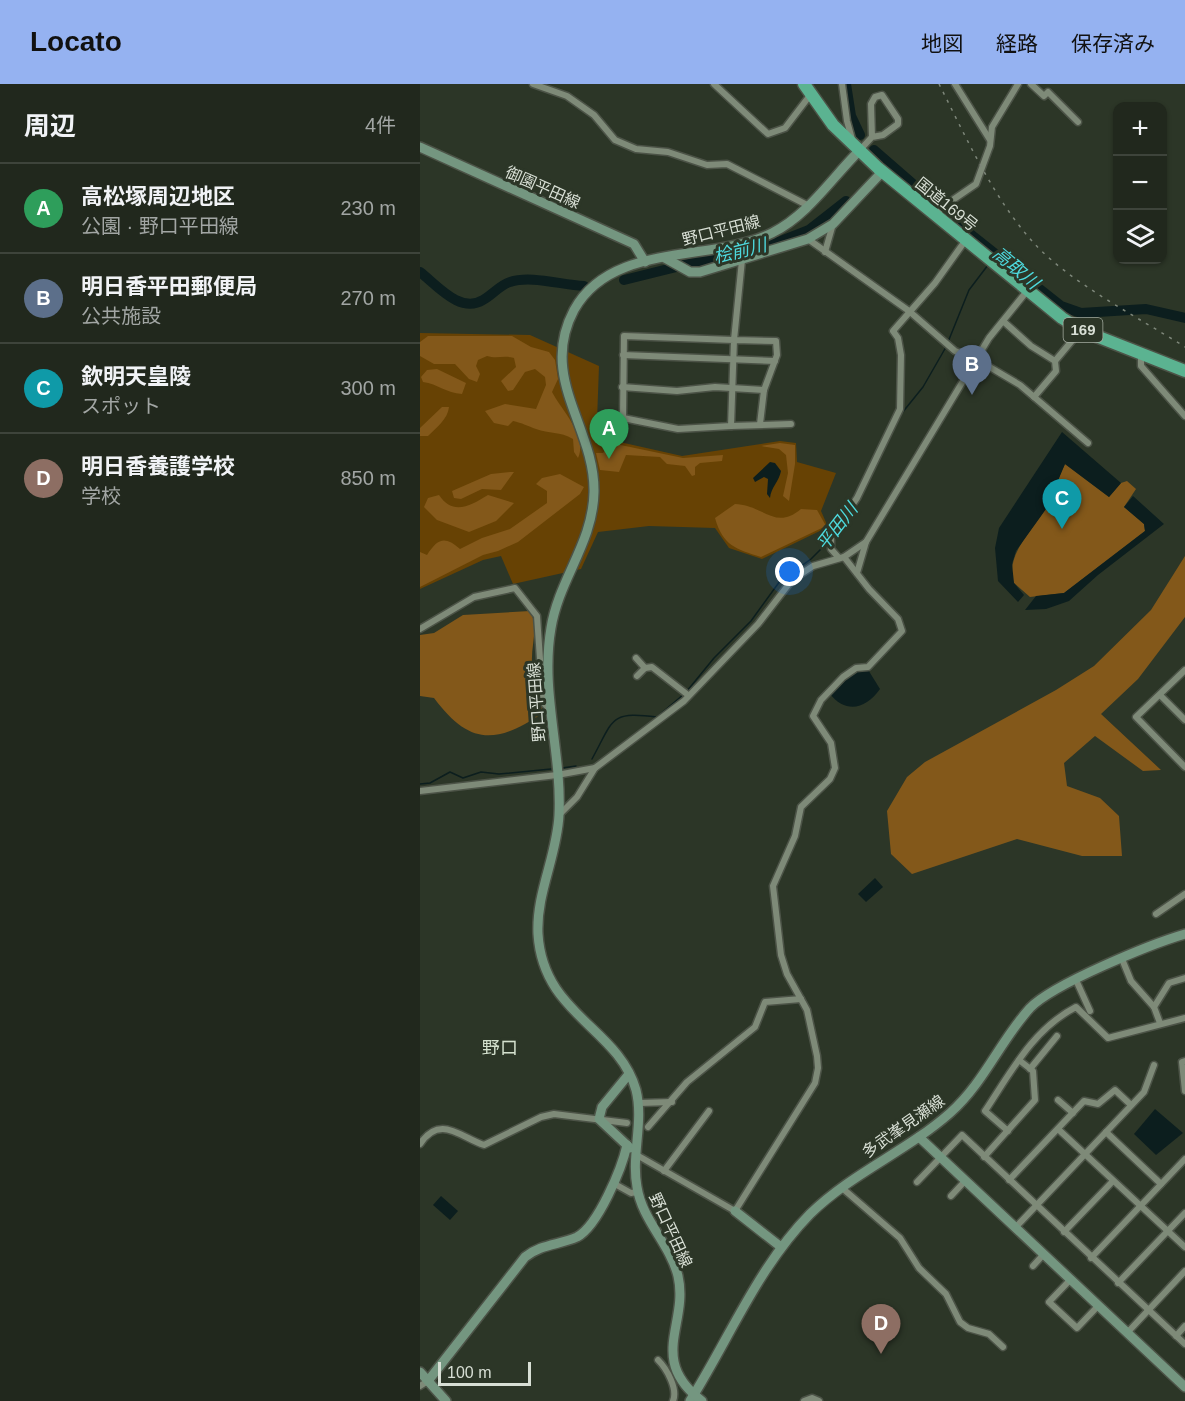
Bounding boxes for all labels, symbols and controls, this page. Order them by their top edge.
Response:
text: Locato [30,26,122,57]
text: 地図 [921,32,963,55]
text: 経路 [996,32,1038,55]
text: 保存済み [1071,32,1155,55]
map controls [1113,102,1167,264]
button: + [1113,102,1167,156]
text: 周辺 [24,111,76,141]
text: 4件 [365,114,396,136]
button: − [1113,156,1167,210]
street label: 御園平田線 [503,163,583,211]
street label: 国道169号 [912,174,981,235]
text: 高松塚周辺地区 [81,184,235,209]
text: A [36,197,51,219]
text: 230 m [340,197,396,219]
button: layers [1113,210,1167,264]
street label: 野口平田線 [680,213,762,248]
text: 公園 · 野口平田線 [81,215,239,237]
water label: 桧前川 [711,234,771,267]
water label: 高取川 [989,243,1045,294]
text: 明日香平田郵便局 [81,274,257,299]
text: B [36,287,51,309]
text: 270 m [340,287,396,309]
text: 公共施設 [81,305,161,327]
road number: 169 [1064,318,1102,342]
pin: B [952,346,992,395]
text: 欽明天皇陵 [81,364,191,389]
text: C [36,377,51,399]
text: 300 m [340,377,396,399]
text: スポット [81,395,161,417]
pin: A [590,410,628,459]
text: 明日香養護学校 [81,454,235,479]
text: D [36,467,51,489]
text: 850 m [340,467,396,489]
pin: C [1042,480,1082,529]
text: 学校 [81,485,121,507]
water label: 平田川 [812,498,863,554]
your location [775,557,804,586]
street label: 野口平田線 [525,661,548,742]
district label: 野口 [482,1038,518,1058]
street label: 多武峯見瀬線 [859,1092,947,1161]
street label: 野口平田線 [646,1190,695,1270]
pin: D [862,1304,900,1354]
scale bar [438,1359,531,1386]
text: 100 m [447,1364,491,1381]

